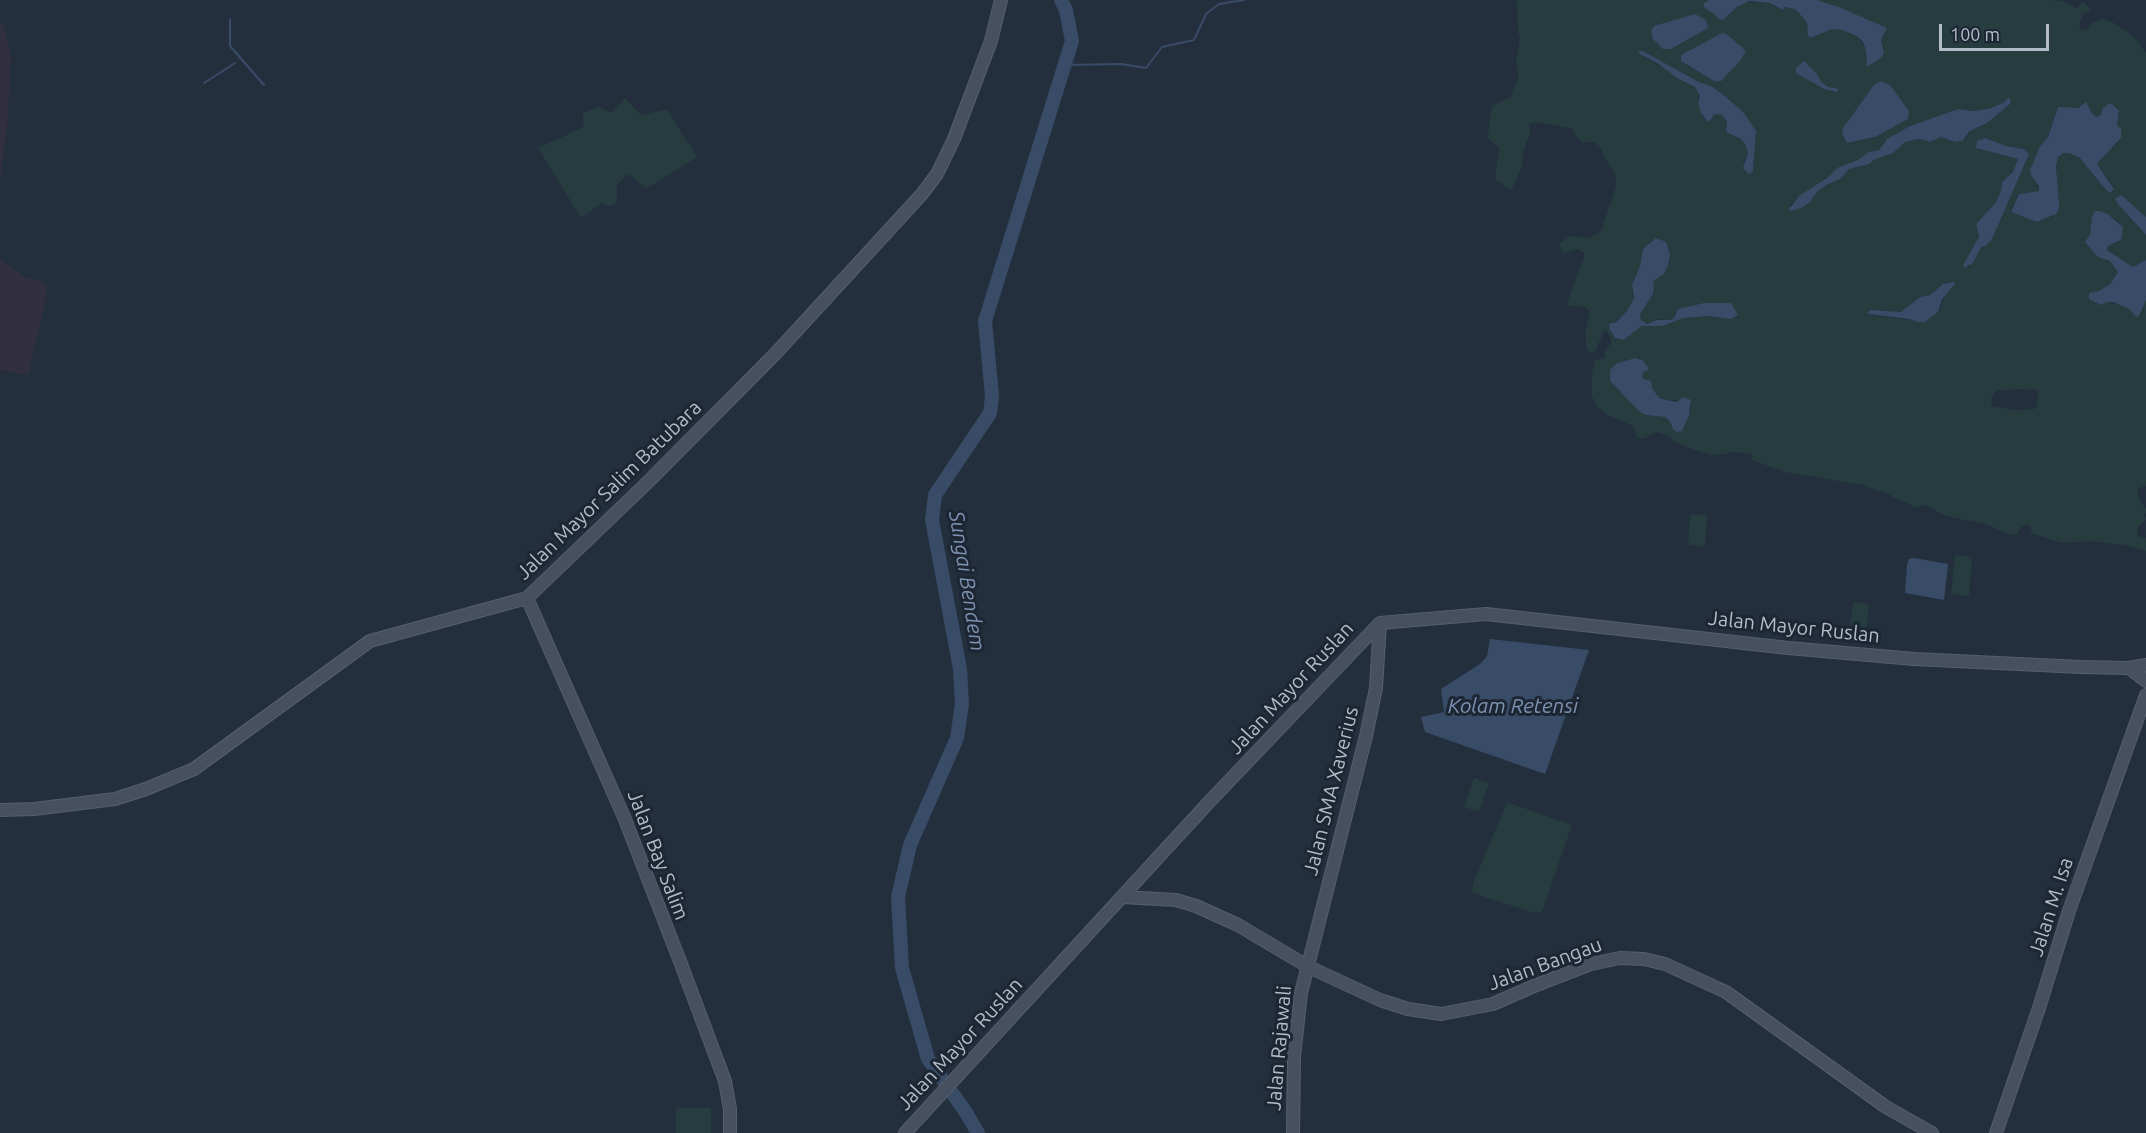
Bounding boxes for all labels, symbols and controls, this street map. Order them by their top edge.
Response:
scale bar [1942,12,2052,50]
text: 100 m [1950,24,2000,44]
street label: Jalan Mayor Salim Batubara [512,395,706,585]
water label: Sungai Bendem [943,509,991,653]
street label: Jalan Mayor Ruslan [1707,606,1881,648]
street label: Jalan Mayor Ruslan [1223,617,1359,759]
water label: Kolam Retensi [1448,693,1578,719]
street label: Jalan SMA Xaverius [1298,704,1364,878]
street label: Jalan Bay Salim [622,787,694,923]
street label: Jalan M. Isa [2024,854,2078,960]
street label: Jalan Bangau [1485,932,1605,996]
street label: Jalan Mayor Ruslan [892,973,1028,1115]
street label: Jalan Rajawali [1262,985,1296,1111]

